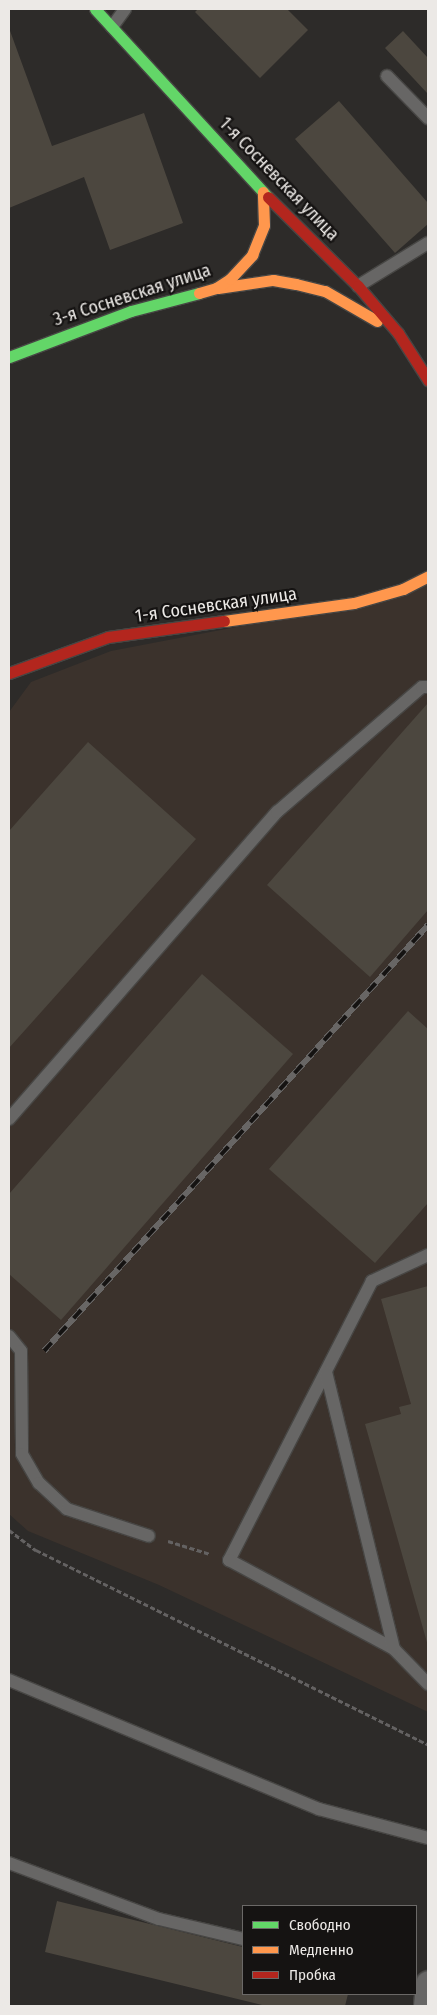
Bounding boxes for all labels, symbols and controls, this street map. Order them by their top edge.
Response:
street label: 1-я Сосневская улица [215,113,343,245]
street label: 3-я Сосневская улица [51,259,213,331]
street label: 1-я Сосневская улица [134,583,298,627]
legend [242,1905,417,1995]
text: Свободно [289,1916,351,1934]
text: Медленно [289,1941,354,1959]
text: Пробка [289,1966,336,1984]

